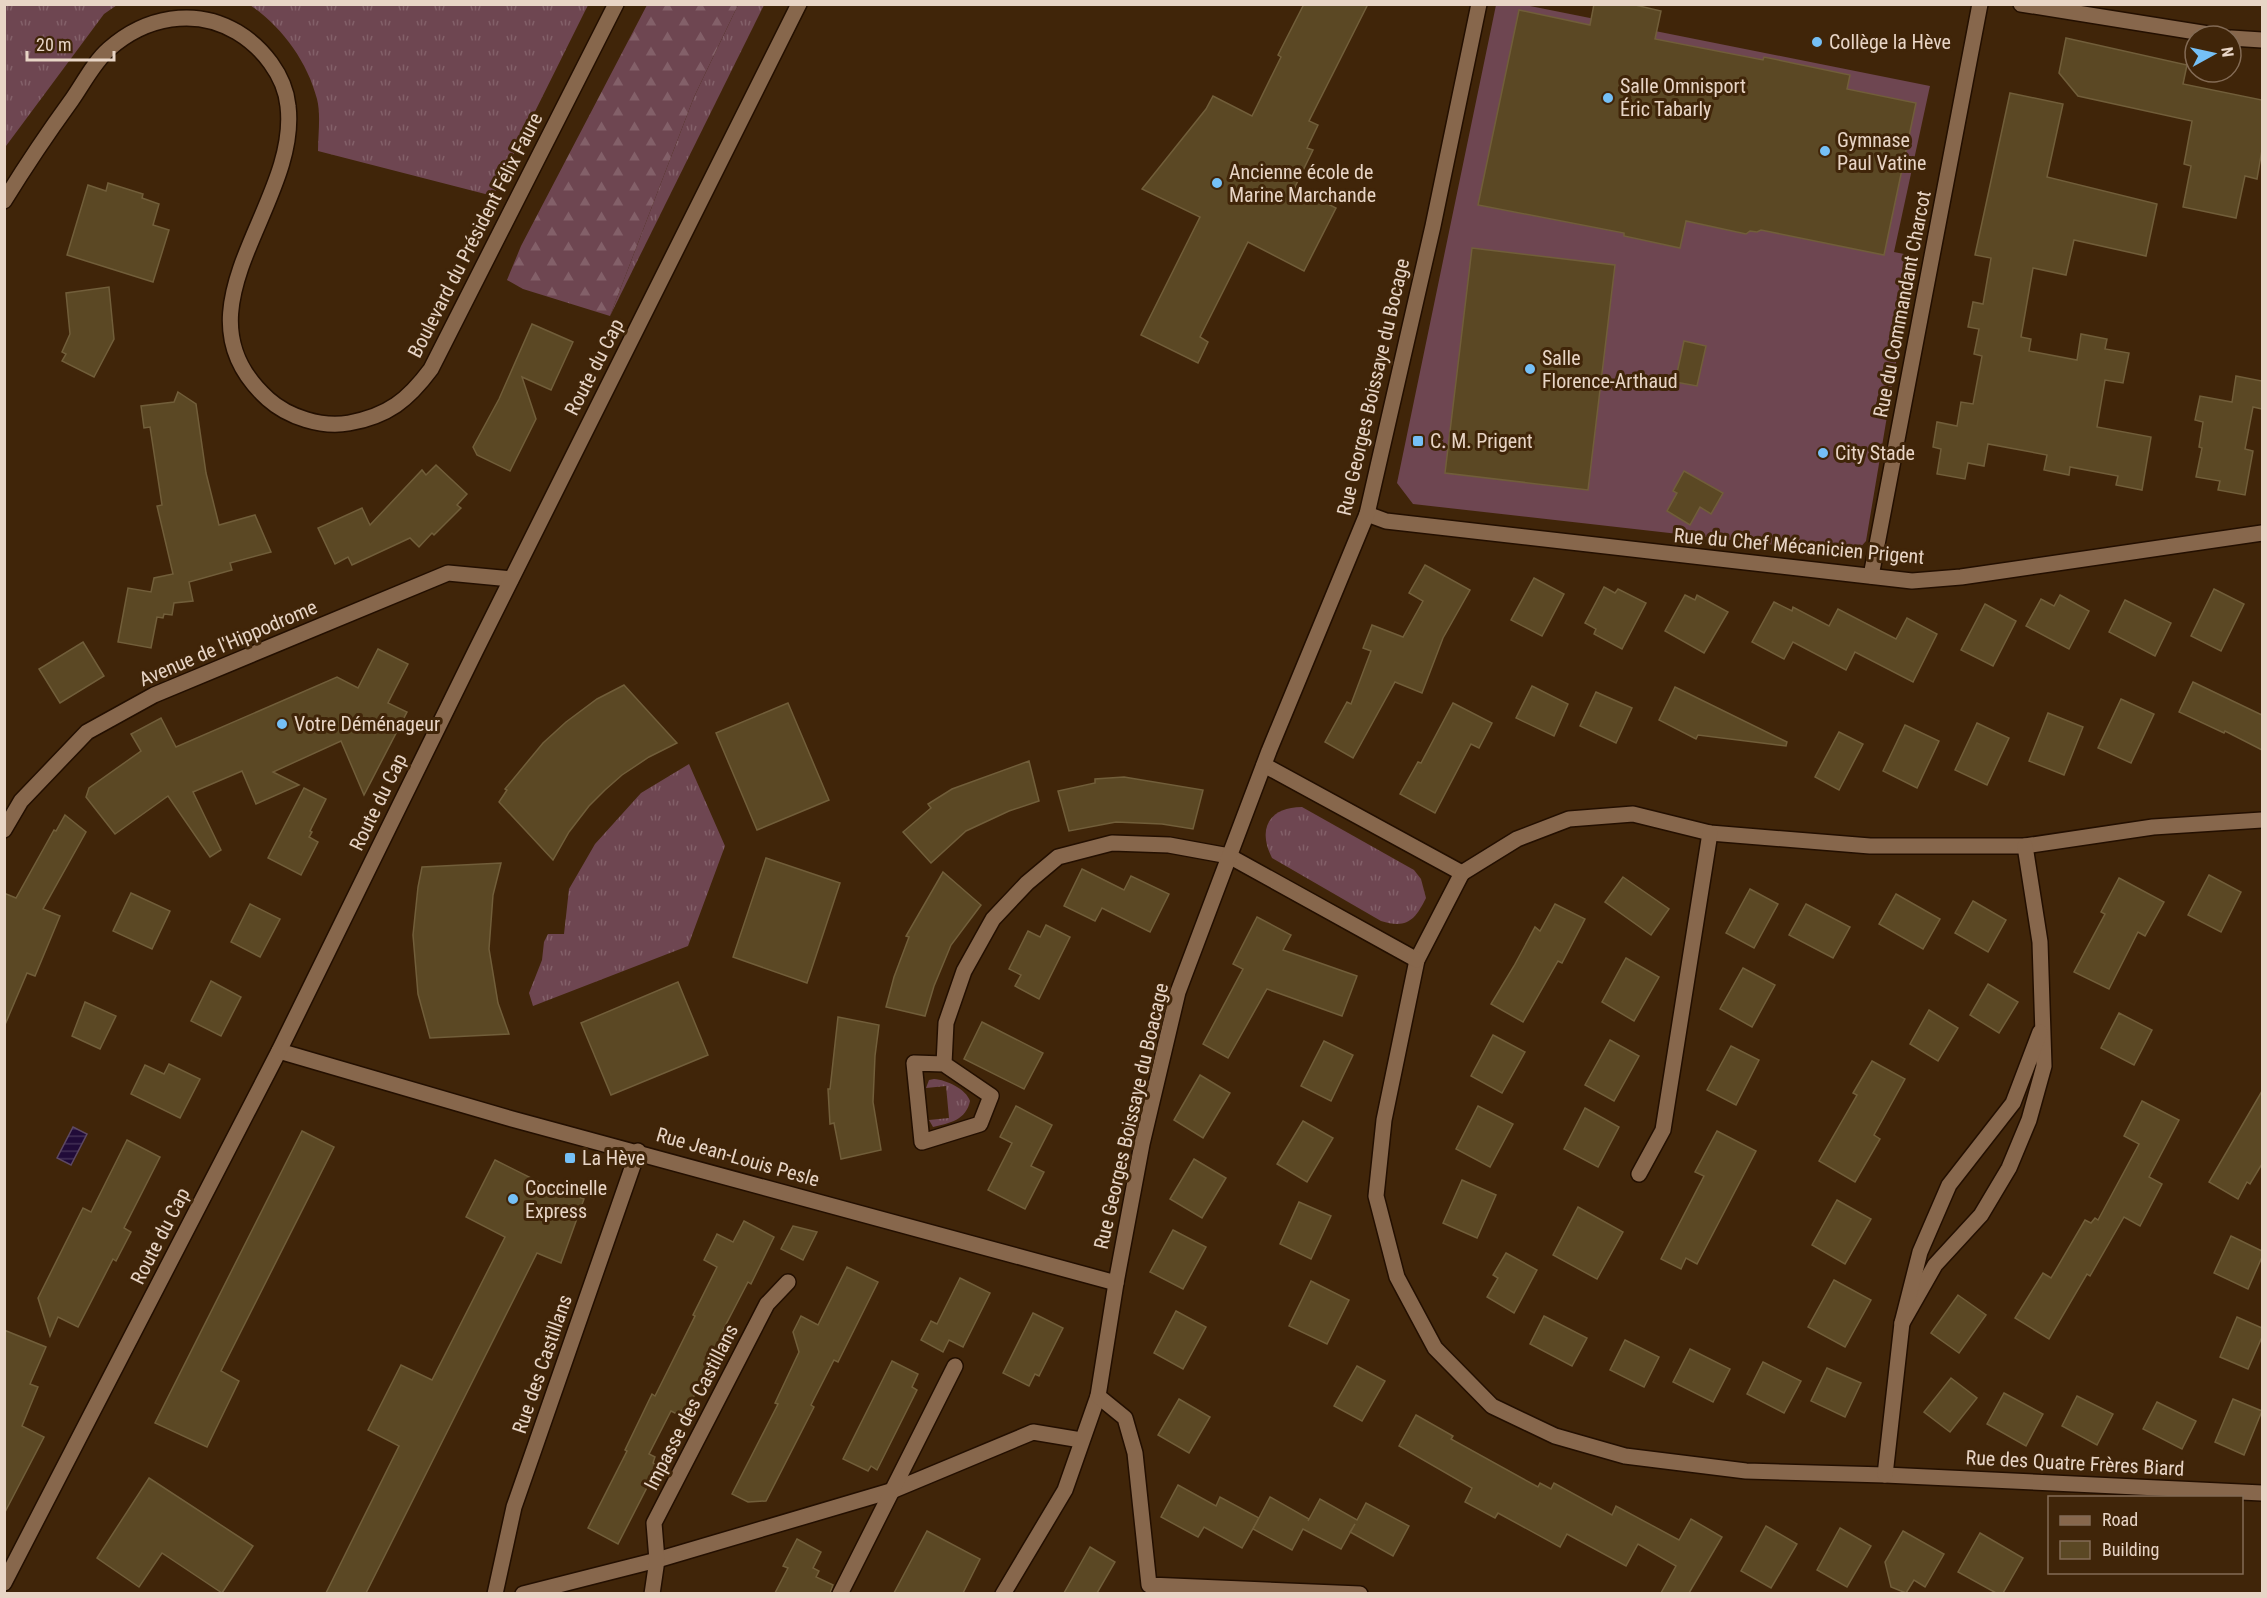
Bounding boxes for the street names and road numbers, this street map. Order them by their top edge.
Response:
street label: Boulevard du Président Félix Faure [403,108,547,362]
street label: Rue du Commandant Charcot [1868,188,1936,419]
street label: Rue Georges Boissaye du Bocage [1332,256,1414,518]
street label: Route du Cap [559,315,629,419]
street label: Rue du Chef Mécanicien Prigent [1673,523,1925,569]
street label: Avenue de l'Hippodrome [135,595,321,691]
street label: Route du Cap [344,749,412,855]
street label: Rue Georges Boissaye du Boacage [1089,981,1173,1251]
street label: Rue Jean-Louis Pesle [654,1122,822,1192]
street label: Route du Cap [125,1184,195,1288]
street label: Rue des Castillans [507,1291,577,1437]
street label: Impasse des Castillans [639,1320,743,1494]
street label: Rue des Quatre Frères Biard [1965,1445,2185,1481]

